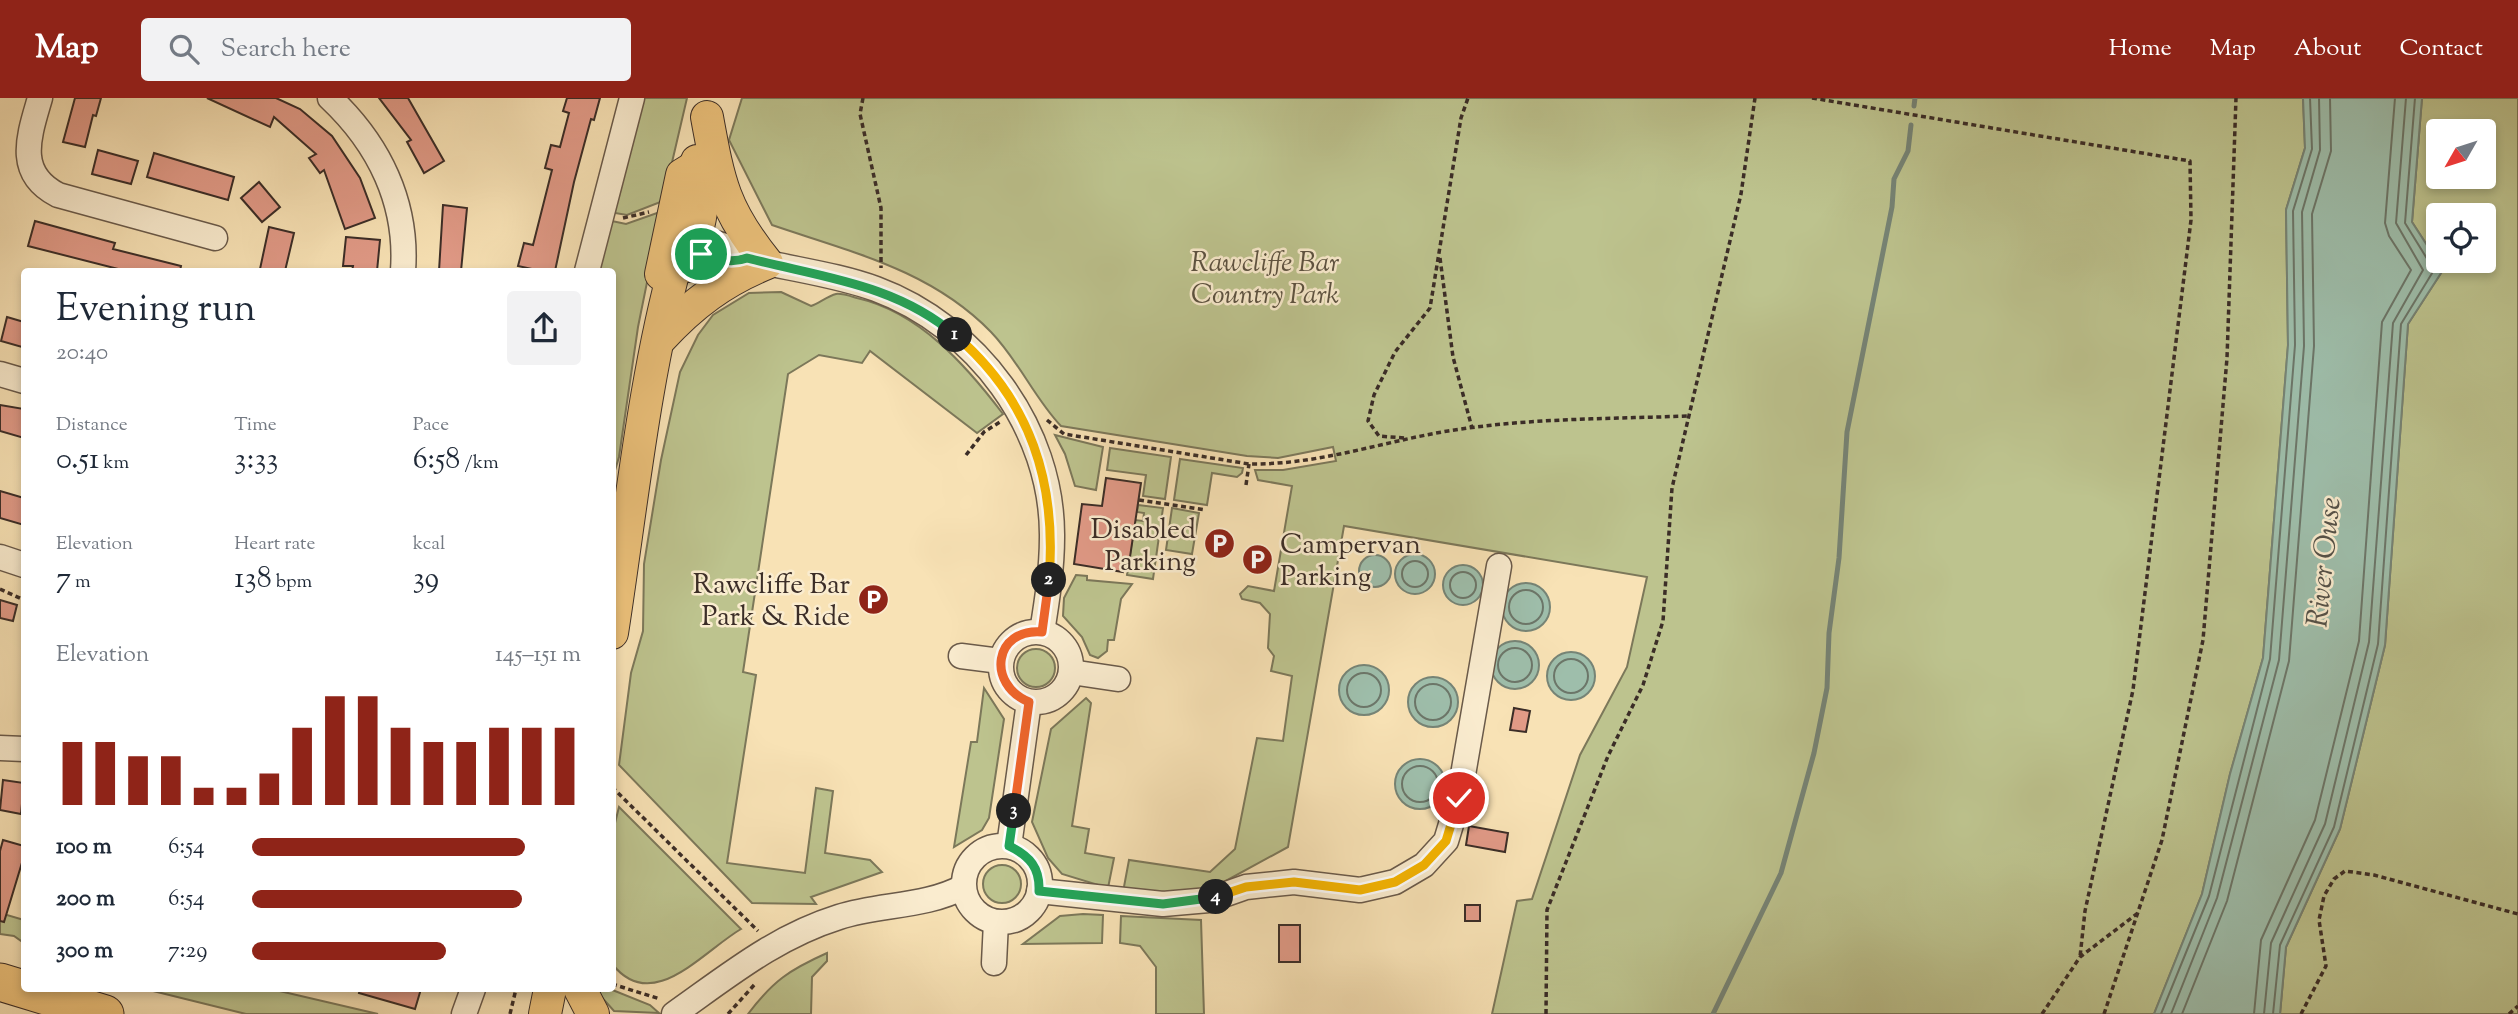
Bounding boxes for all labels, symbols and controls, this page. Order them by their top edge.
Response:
search box [141,18,631,81]
text: Map [35,25,99,73]
icon: search [165,30,203,68]
text: Search here [221,31,351,68]
text: Home [2109,32,2172,66]
text: Map [2210,32,2256,66]
text: About [2294,32,2361,66]
text: Contact [2399,32,2483,66]
north arrow [2426,119,2496,189]
map controls [2426,119,2496,273]
button: locate [2426,203,2496,273]
pin [671,224,731,284]
icon: arrive [682,235,720,273]
park label: Rawcliffe Bar Country Park [1191,244,1340,316]
text: Evening run [56,284,256,338]
button: share [507,291,581,365]
pin: 1 [937,317,972,352]
text: 1 [951,321,958,348]
text: 20:40 [56,337,108,370]
text: Distance [56,412,128,439]
text: Time [234,412,277,439]
text: Pace [413,412,449,439]
text: 0.51 [56,439,99,482]
text: 3:33 [234,439,279,482]
text: 6:58 [413,439,460,482]
text: km [99,450,129,477]
text: /km [460,450,499,477]
water label: River Ouse [2297,495,2354,629]
place label: Disabled Parking [1091,511,1196,583]
place label: Campervan Parking [1280,526,1421,598]
parking icon: Disabled Parking [1202,527,1236,561]
text: Elevation [56,531,133,558]
text: Heart rate [234,531,315,558]
text: kcal [413,531,445,558]
parking icon: Campervan Parking [1240,542,1274,576]
text: 7 [56,558,71,601]
text: 138 [234,558,272,601]
text: 39 [413,558,439,601]
pin: 2 [1032,562,1066,598]
place label: Rawcliffe Bar Park & Ride [693,566,850,638]
text: 2 [1044,566,1053,593]
text: m [71,569,91,596]
text: bpm [272,569,312,596]
parking icon: Rawcliffe Bar Park & Ride [856,582,890,616]
text: Elevation [56,639,149,672]
text: 145–151 m [495,639,581,672]
pin [1429,768,1489,828]
icon: check [1440,779,1478,817]
pin: 3 [996,794,1032,828]
text: 3 [1010,797,1017,824]
text: 100 m [56,831,112,864]
text: 6:54 [168,831,205,864]
pin: 4 [1198,880,1234,914]
text: 200 m [56,883,115,916]
text: 6:54 [168,883,205,916]
text: 4 [1211,883,1220,910]
text: 300 m [56,935,113,968]
text: 7:29 [168,935,207,968]

